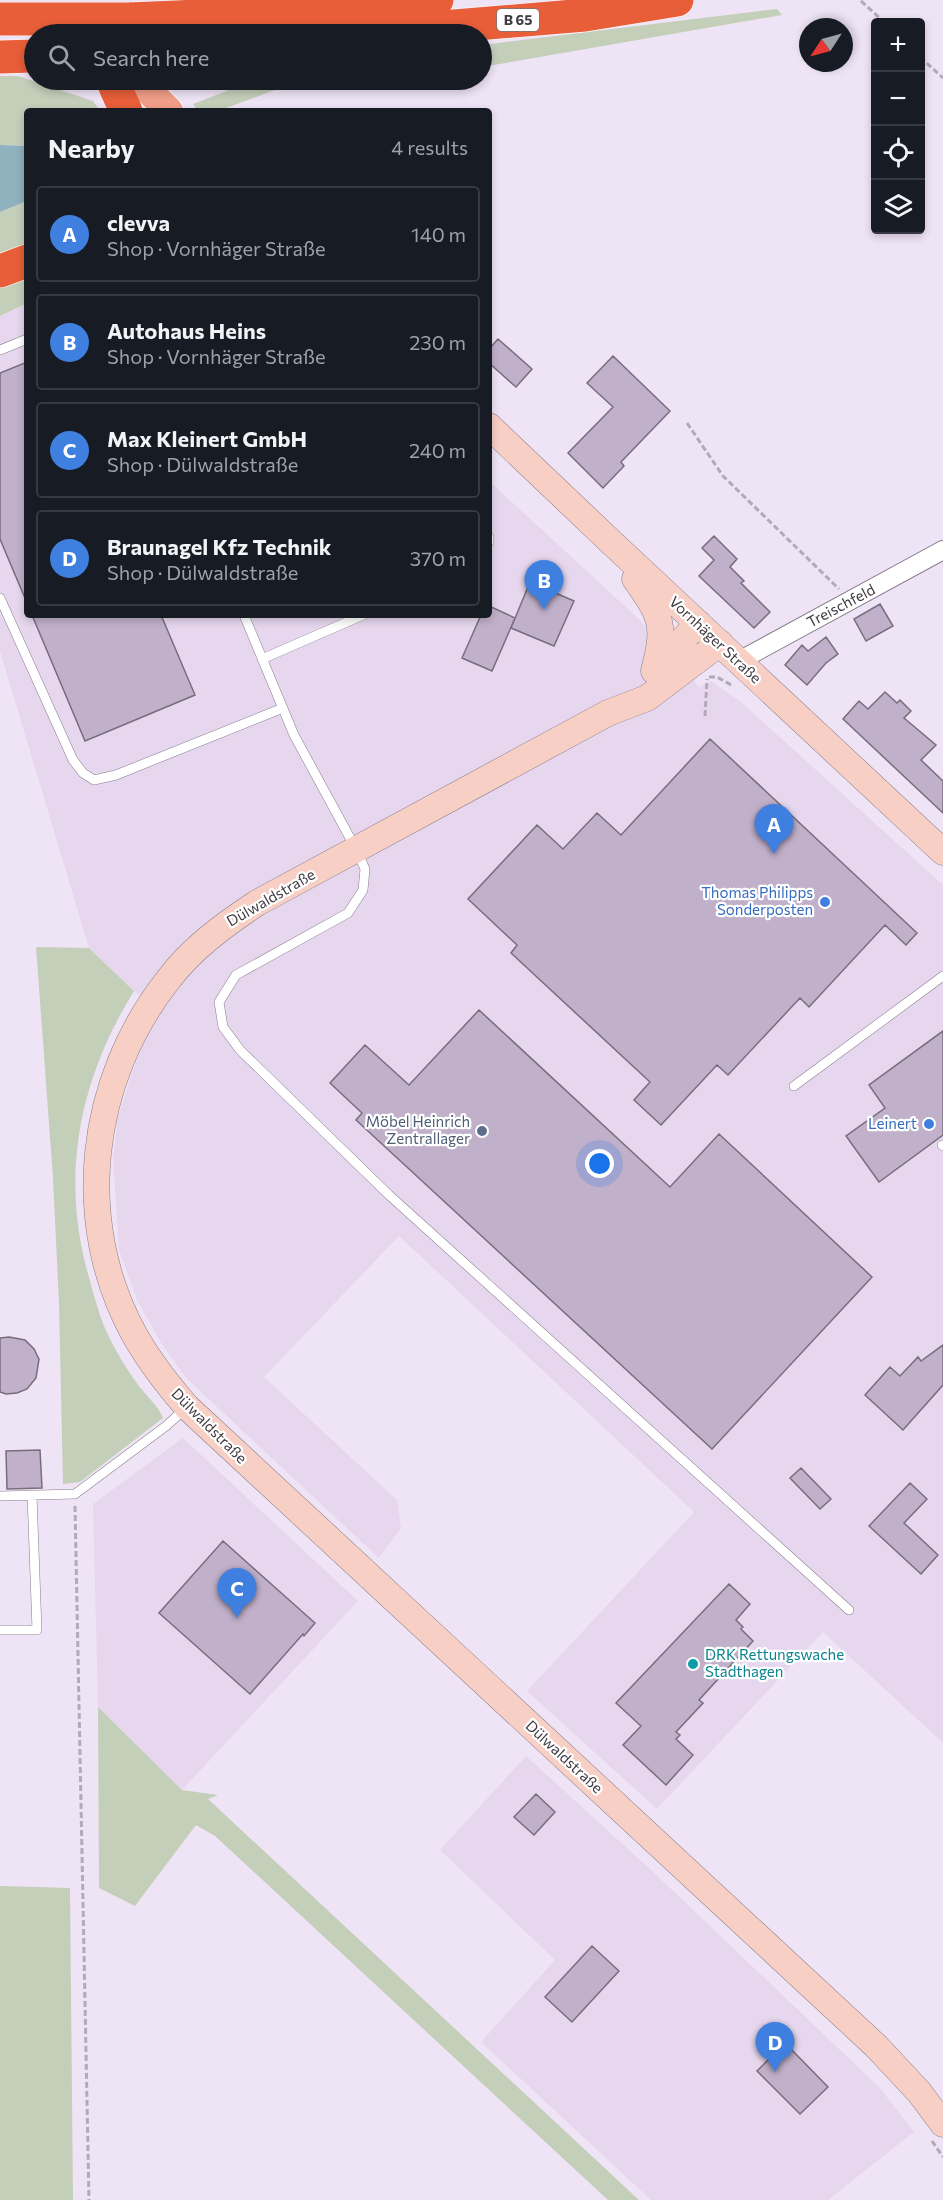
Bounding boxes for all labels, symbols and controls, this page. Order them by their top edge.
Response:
road number: B 65 [497,9,539,31]
north arrow [799,18,853,72]
map controls [871,18,925,234]
button: + [871,18,925,72]
search box [24,24,492,90]
icon: search [45,41,78,74]
text: Search here [93,44,209,71]
button: − [871,72,925,126]
button: locate [871,126,925,180]
text: Nearby [48,132,135,163]
text: 4 results [391,135,468,159]
button: layers [871,180,925,234]
text: clevva [107,209,170,236]
text: A [62,222,77,246]
text: 140 m [411,222,466,246]
text: Shop · Vornhäger Straße [107,236,326,260]
text: Autohaus Heins [107,317,266,344]
text: B [63,330,76,354]
text: 230 m [409,330,466,354]
text: Shop · Vornhäger Straße [107,344,326,368]
text: Max Kleinert GmbH [107,425,307,452]
text: C [63,438,76,462]
text: 240 m [409,438,466,462]
text: Shop · Dülwaldstraße [107,452,298,476]
text: Braunagel Kfz Technik [107,533,331,560]
text: D [62,546,77,570]
text: 370 m [410,546,466,570]
text: Shop · Dülwaldstraße [107,560,298,584]
pin: B [524,560,564,610]
street label: Treischfeld [803,580,878,631]
street label: Vornhäger Straße [666,592,766,687]
pin: A [754,804,794,854]
street label: Dülwaldstraße [223,865,318,930]
place label: Thomas Philipps Sonderposten [701,883,813,918]
marker: Thomas Philipps Sonderposten [818,895,832,909]
place label: Möbel Heinrich Zentrallager [366,1112,470,1147]
place label: Leinert [868,1114,917,1132]
marker: Leinert [922,1117,936,1131]
marker: Möbel Heinrich Zentrallager [475,1124,489,1138]
your location [585,1149,614,1178]
street label: Dülwaldstraße [168,1384,251,1467]
pin: C [218,1568,256,1618]
place label: DRK Rettungswache Stadthagen [705,1645,844,1680]
marker: DRK Rettungswache Stadthagen [686,1657,700,1671]
street label: Dülwaldstraße [522,1716,607,1797]
pin: D [756,2022,794,2072]

